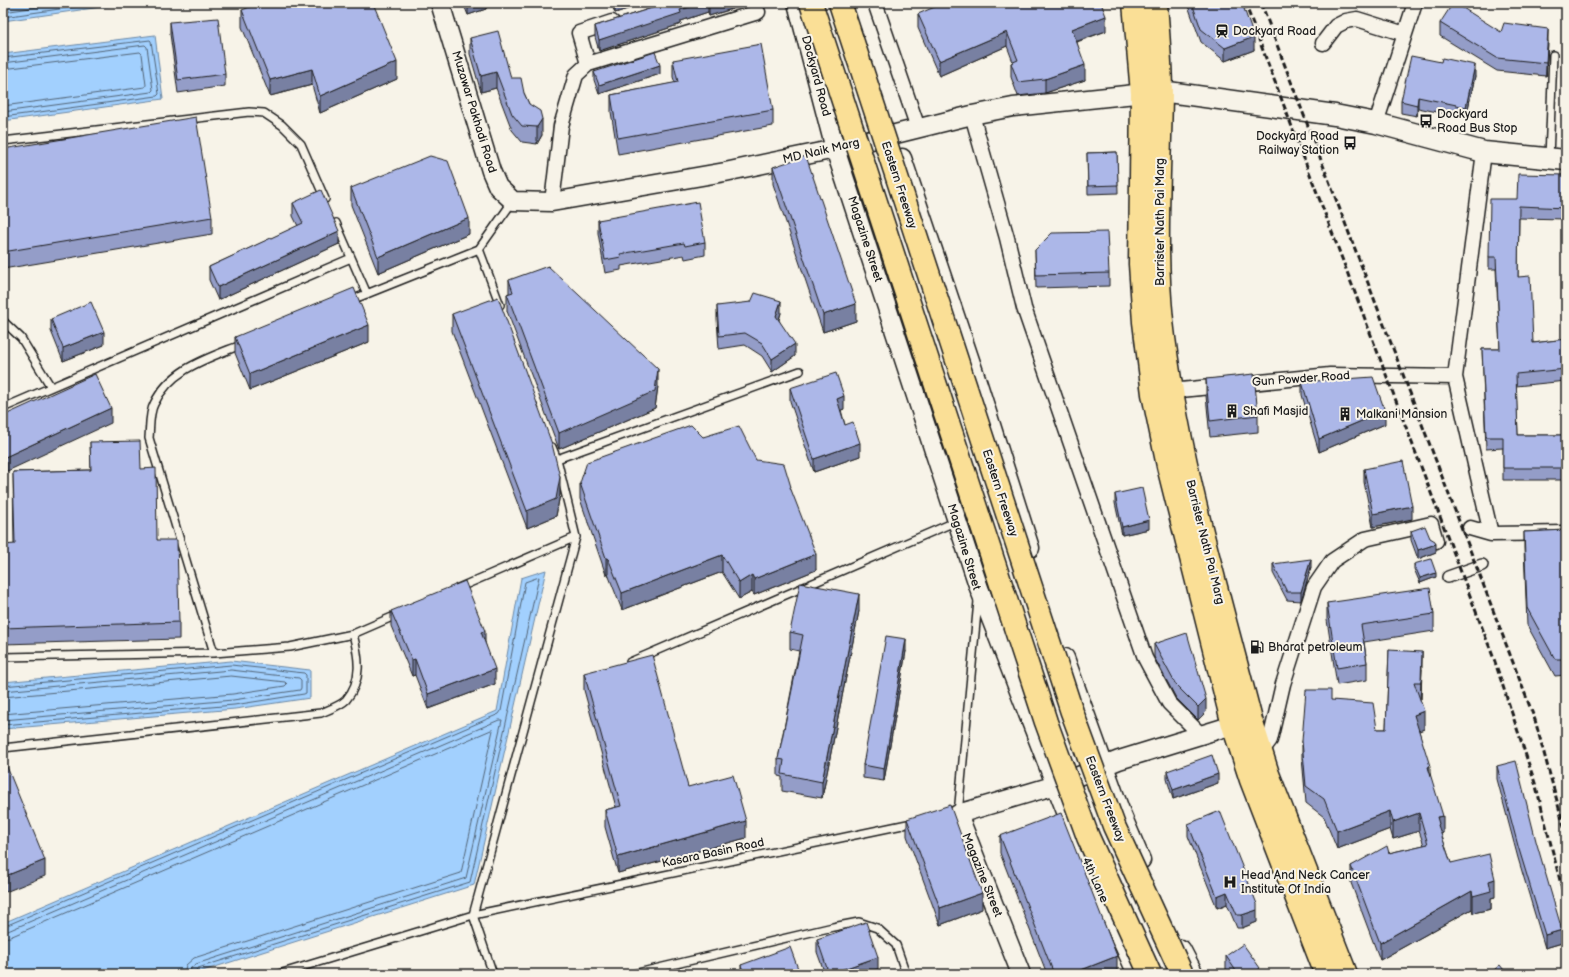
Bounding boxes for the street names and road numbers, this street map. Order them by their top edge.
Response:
street label: Dockyard Road [798,34,834,118]
street label: Muzawar Pakhadi Road [448,49,500,175]
street label: MD Naik Marg [781,135,861,167]
street label: Eastern Freeway [878,139,920,231]
street label: Barrister Nath Pai Marg [1153,158,1168,286]
street label: Magazine Street [844,194,886,284]
street label: Gun Powder Road [1252,368,1351,390]
street label: Eastern Freeway [979,447,1021,539]
street label: Barrister Nath Pai Marg [1182,478,1228,606]
street label: Magazine Street [944,502,984,592]
street label: Eastern Freeway [1082,754,1129,845]
street label: Magazine Street [958,831,1006,919]
street label: Kasara Basin Road [661,835,766,871]
street label: 4th Lane [1078,855,1112,905]

